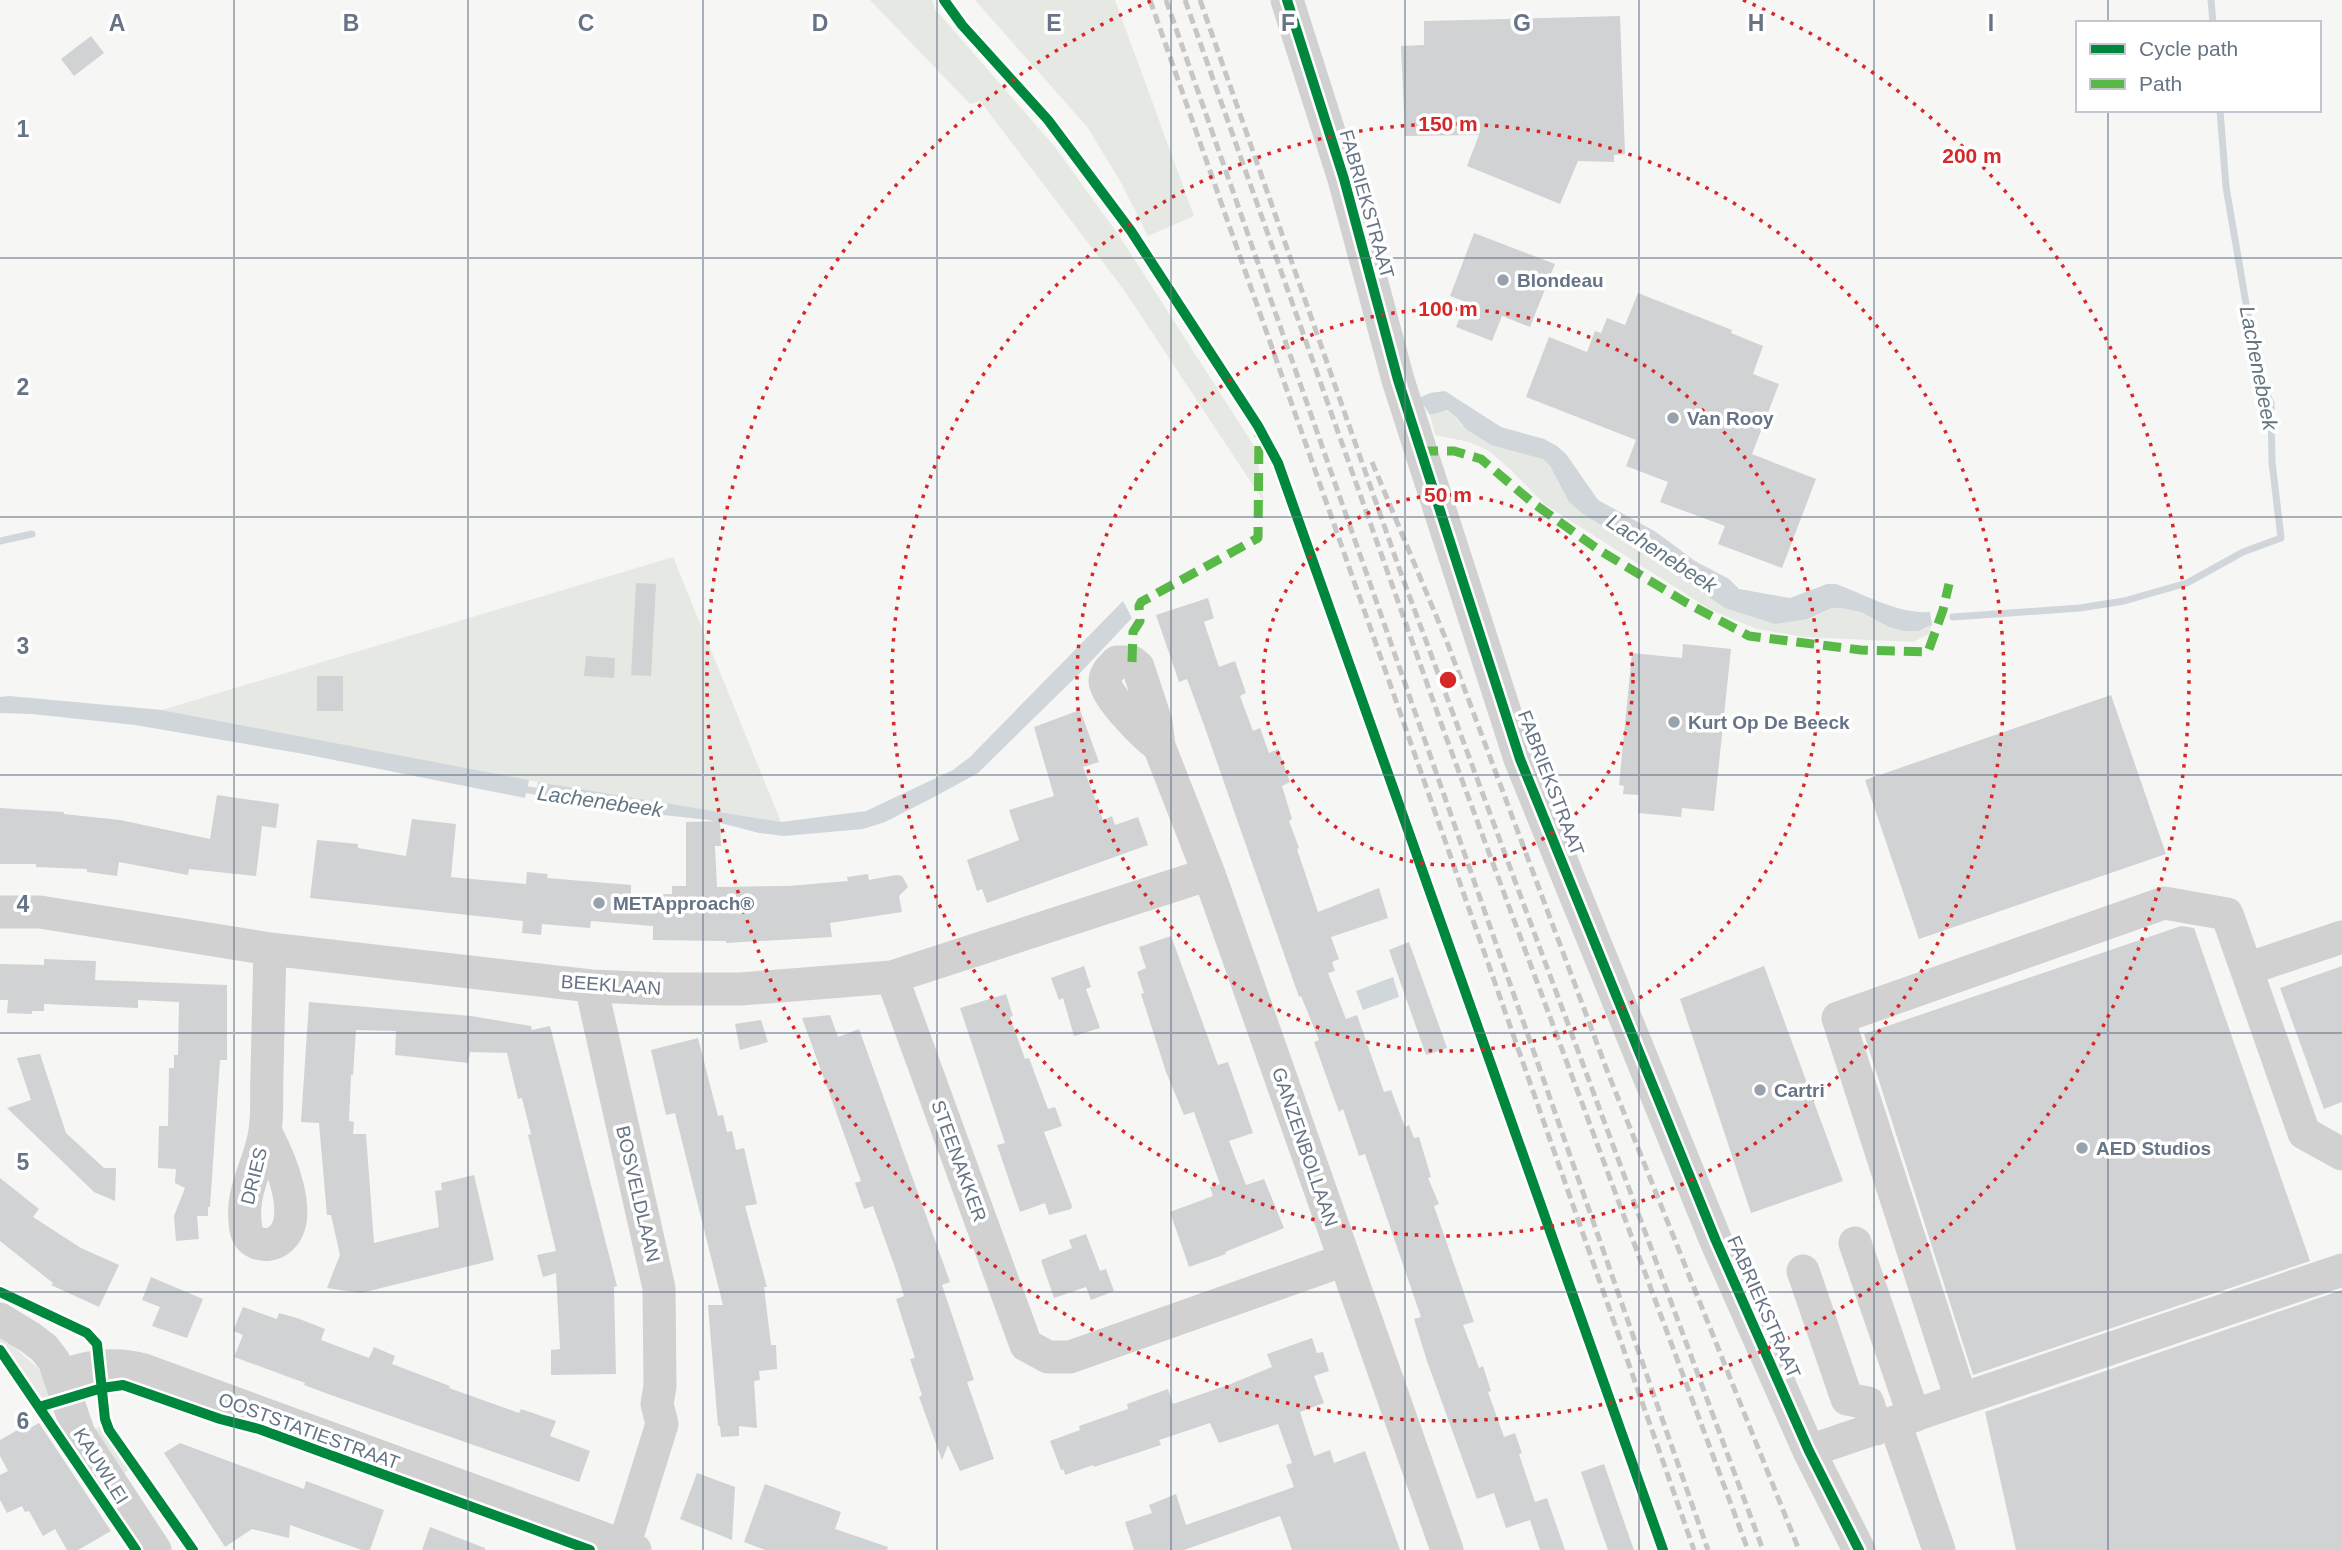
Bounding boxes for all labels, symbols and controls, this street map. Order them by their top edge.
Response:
text: A [109,10,125,36]
text: B [343,10,359,36]
text: C [578,10,594,36]
text: D [812,10,828,36]
text: E [1046,10,1062,36]
text: F [1281,10,1295,36]
text: G [1513,10,1531,36]
text: H [1748,10,1764,36]
text: I [1988,10,1994,36]
legend [2076,21,2321,112]
text: Cycle path [2139,37,2238,60]
text: Path [2139,72,2182,95]
text: 150 m [1418,112,1478,135]
text: 1 [17,116,30,142]
street label: FABRIEKSTRAAT [1336,127,1398,281]
text: 200 m [1942,144,2002,167]
place label: Blondeau [1517,270,1604,291]
marker: Blondeau [1495,272,1511,288]
text: 100 m [1418,297,1478,320]
water label: Lachenebeek [2236,304,2283,434]
text: 2 [17,374,29,400]
place label: Van Rooy [1687,408,1774,429]
marker: Van Rooy [1665,410,1681,426]
text: 50 m [1424,483,1472,506]
water label: Lachenebeek [1603,509,1722,598]
text: 3 [17,633,29,659]
centre of rings [1436,668,1460,692]
street label: FABRIEKSTRAAT [1514,707,1588,859]
place label: Kurt Op De Beeck [1688,712,1850,733]
marker: Kurt Op De Beeck [1666,714,1682,730]
water label: Lachenebeek [536,781,666,821]
text: 4 [17,891,30,917]
place label: METApproach® [613,893,754,914]
marker: METApproach® [591,895,607,911]
street label: BEEKLAAN [560,971,662,999]
street label: GANZENBOLLAAN [1268,1065,1342,1229]
place label: Cartri [1774,1080,1825,1101]
marker: Cartri [1752,1082,1768,1098]
street label: STEENAKKER [927,1097,991,1225]
street label: BOSVELDLAAN [612,1124,664,1264]
place label: AED Studios [2096,1138,2211,1159]
marker: AED Studios [2074,1140,2090,1156]
street label: DRIES [237,1145,271,1207]
text: 5 [17,1149,30,1175]
street label: FABRIEKSTRAAT [1723,1232,1805,1382]
street label: OOSTSTATIESTRAAT [216,1388,403,1474]
text: 6 [17,1408,29,1434]
street label: KAUWLEI [69,1424,133,1508]

